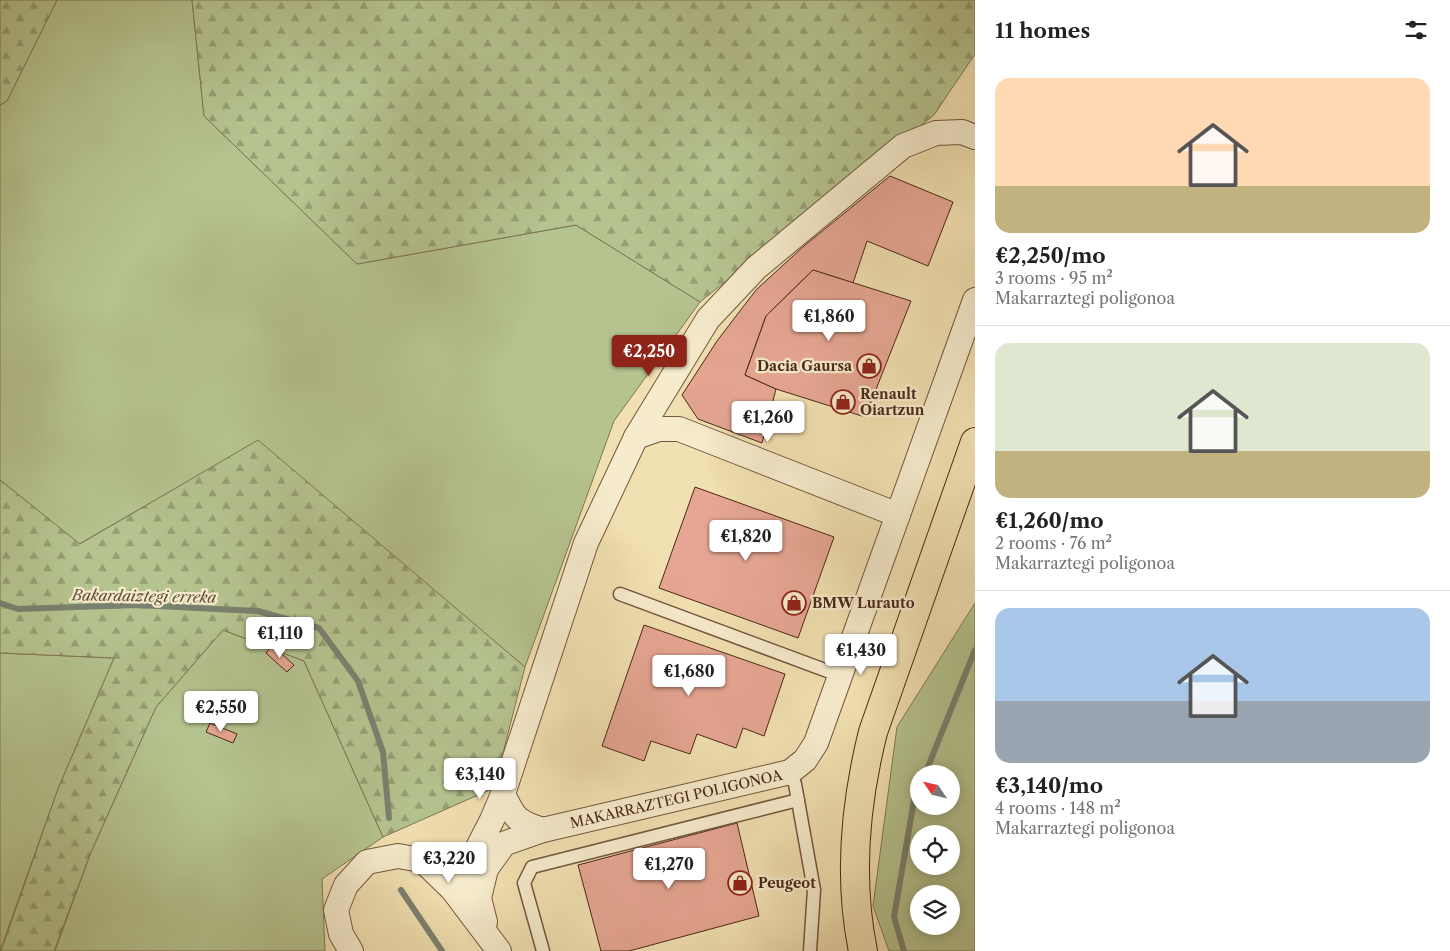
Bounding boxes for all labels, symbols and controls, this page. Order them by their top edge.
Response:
icon: filters [1402,16,1430,44]
text: 11 homes [995,18,1090,43]
icon: home [1168,110,1258,200]
text: €2,250/mo [995,243,1106,268]
text: 3 rooms · 95 m² [995,268,1113,288]
text: Makarraztegi poligonoa [995,288,1175,308]
pin: €1,860 [788,300,870,342]
text: €1,860 [803,306,855,326]
pin: €2,250 [608,334,690,377]
text: €2,250 [623,341,675,361]
shop icon: Dacia Gaursa [856,353,882,379]
place label: Dacia Gaursa [757,357,853,375]
icon: home [1168,376,1258,466]
place label: Renault Oiartzun [860,385,925,419]
shop icon: Renault Oiartzun [830,389,856,415]
pin: €1,260 [727,400,809,443]
text: €1,260 [743,407,793,427]
text: €1,260/mo [995,508,1104,533]
pin: €1,820 [705,520,787,562]
text: €1,820 [720,526,772,546]
text: 2 rooms · 76 m² [995,533,1112,553]
text: Makarraztegi poligonoa [995,553,1175,573]
water label: Bakardaiztegi erreka [71,585,216,607]
shop icon: BMW Lurauto [781,590,807,616]
place label: BMW Lurauto [812,594,915,612]
pin: €1,110 [239,616,321,659]
text: €1,110 [257,623,303,643]
pin: €1,430 [820,634,902,676]
text: €1,430 [836,640,886,660]
icon: home [1168,641,1258,731]
pin: €1,680 [648,654,730,697]
text: €1,680 [663,661,715,681]
pin: €2,550 [180,690,262,733]
text: €2,550 [195,697,247,717]
pin: €3,140 [439,758,521,800]
text: €3,140 [455,764,505,784]
north arrow [910,765,960,815]
map controls [910,765,960,935]
street label: MAKARRAZTEGI POLIGONOA [568,766,785,832]
text: €3,140/mo [995,773,1103,798]
text: 4 rooms · 148 m² [995,798,1121,818]
text: Makarraztegi poligonoa [995,818,1175,838]
button: locate [910,825,960,875]
pin: €3,220 [408,842,490,884]
text: €3,220 [423,848,475,868]
pin: €1,270 [628,848,710,890]
text: €1,270 [644,854,694,874]
shop icon: Peugeot [727,870,753,896]
place label: Peugeot [758,874,816,892]
button: layers [910,885,960,935]

